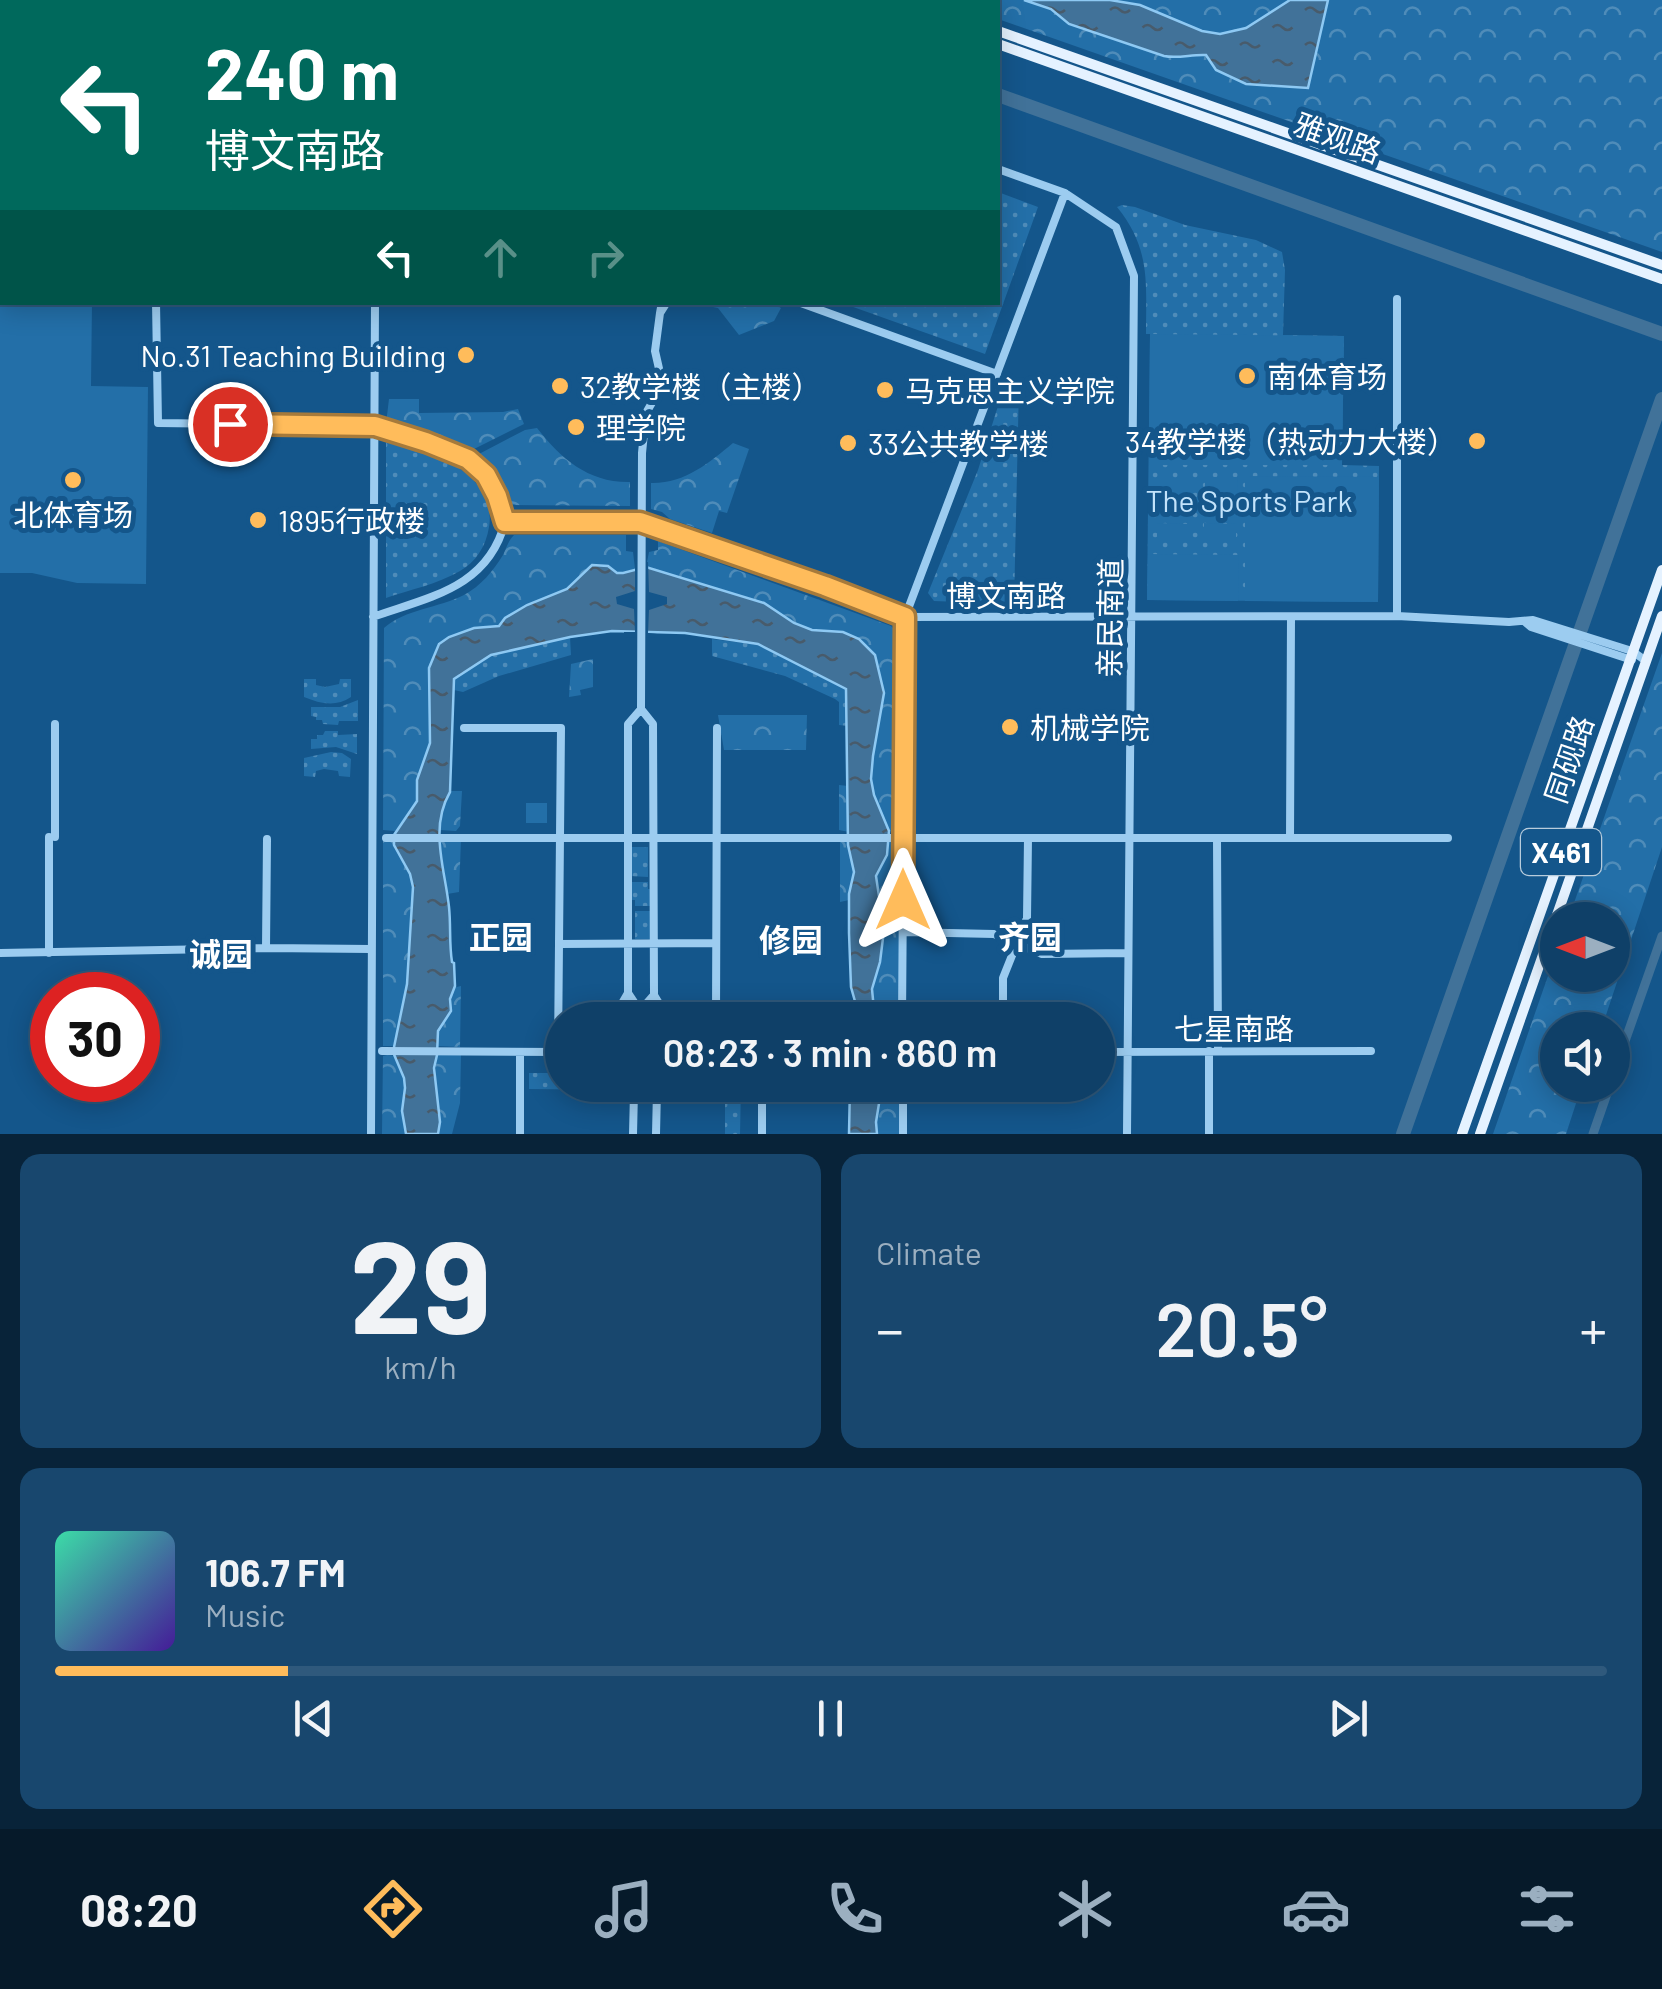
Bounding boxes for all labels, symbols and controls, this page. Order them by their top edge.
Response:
text: 240 m [205,30,399,114]
icon: left [40,40,170,170]
street label: 雅观路 [1290,105,1386,169]
text: 博文南路 [205,122,385,176]
icon: left [368,230,423,285]
icon: ahead [473,230,528,285]
icon: right [578,230,633,285]
place label: No.31 Teaching Building [141,337,446,373]
marker: No.31 Teaching Building [455,344,477,366]
place label: 南体育场 [1267,358,1387,394]
marker: 南体育场 [1236,365,1258,387]
place label: 32教学楼（主楼） [580,368,822,404]
place label: 马克思主义学院 [905,372,1115,408]
marker: 32教学楼（主楼） [549,375,571,397]
marker: 马克思主义学院 [874,379,896,401]
pin [188,382,273,467]
icon: arrive [203,397,258,452]
place label: 理学院 [596,409,686,445]
marker: 理学院 [565,416,587,438]
place label: 34教学楼（热动力大楼） [1125,423,1457,459]
place label: 33公共教学楼 [868,425,1049,461]
marker: 34教学楼（热动力大楼） [1466,430,1488,452]
marker: 33公共教学楼 [837,432,859,454]
marker: 北体育场 [62,469,84,491]
park label: The Sports Park [1146,482,1352,518]
place label: 北体育场 [13,496,133,532]
place label: 1895行政楼 [278,502,425,538]
marker: 1895行政楼 [247,509,269,531]
street label: 亲民南道 [1090,558,1128,678]
street label: 博文南路 [946,577,1066,613]
place label: 机械学院 [1030,709,1150,745]
street label: 同砚路 [1536,711,1600,807]
marker: 机械学院 [999,716,1021,738]
road number: X461 [1521,829,1601,875]
position arrow [851,848,955,952]
north arrow [1540,902,1630,992]
map controls [1540,902,1630,1102]
district label: 正园 [469,917,533,955]
district label: 齐园 [998,917,1062,955]
district label: 修园 [759,920,823,958]
district label: 诚园 [189,934,253,972]
speed limit sign: 30 [30,972,160,1102]
street label: 七星南路 [1174,1010,1294,1046]
button: sound [1540,1012,1630,1102]
text: 08:23 · 3 min · 860 m [663,1029,997,1075]
text: 29 [350,1204,491,1360]
text: Climate [876,1233,982,1271]
text: 20.5° [1155,1282,1328,1372]
text: − [876,1295,904,1361]
text: + [1579,1295,1607,1361]
text: km/h [384,1347,457,1385]
text: 106.7 FM [205,1549,346,1595]
text: Music [205,1595,285,1633]
icon: previous [286,1691,341,1746]
icon: pause [803,1691,858,1746]
icon: next [1321,1691,1376,1746]
icon: directions [358,1874,428,1944]
icon: music [589,1874,659,1944]
icon: phone [820,1874,890,1944]
icon: climate [1050,1874,1120,1944]
icon: car [1281,1874,1351,1944]
icon: filters [1512,1874,1582,1944]
text: 08:20 [80,1882,198,1936]

